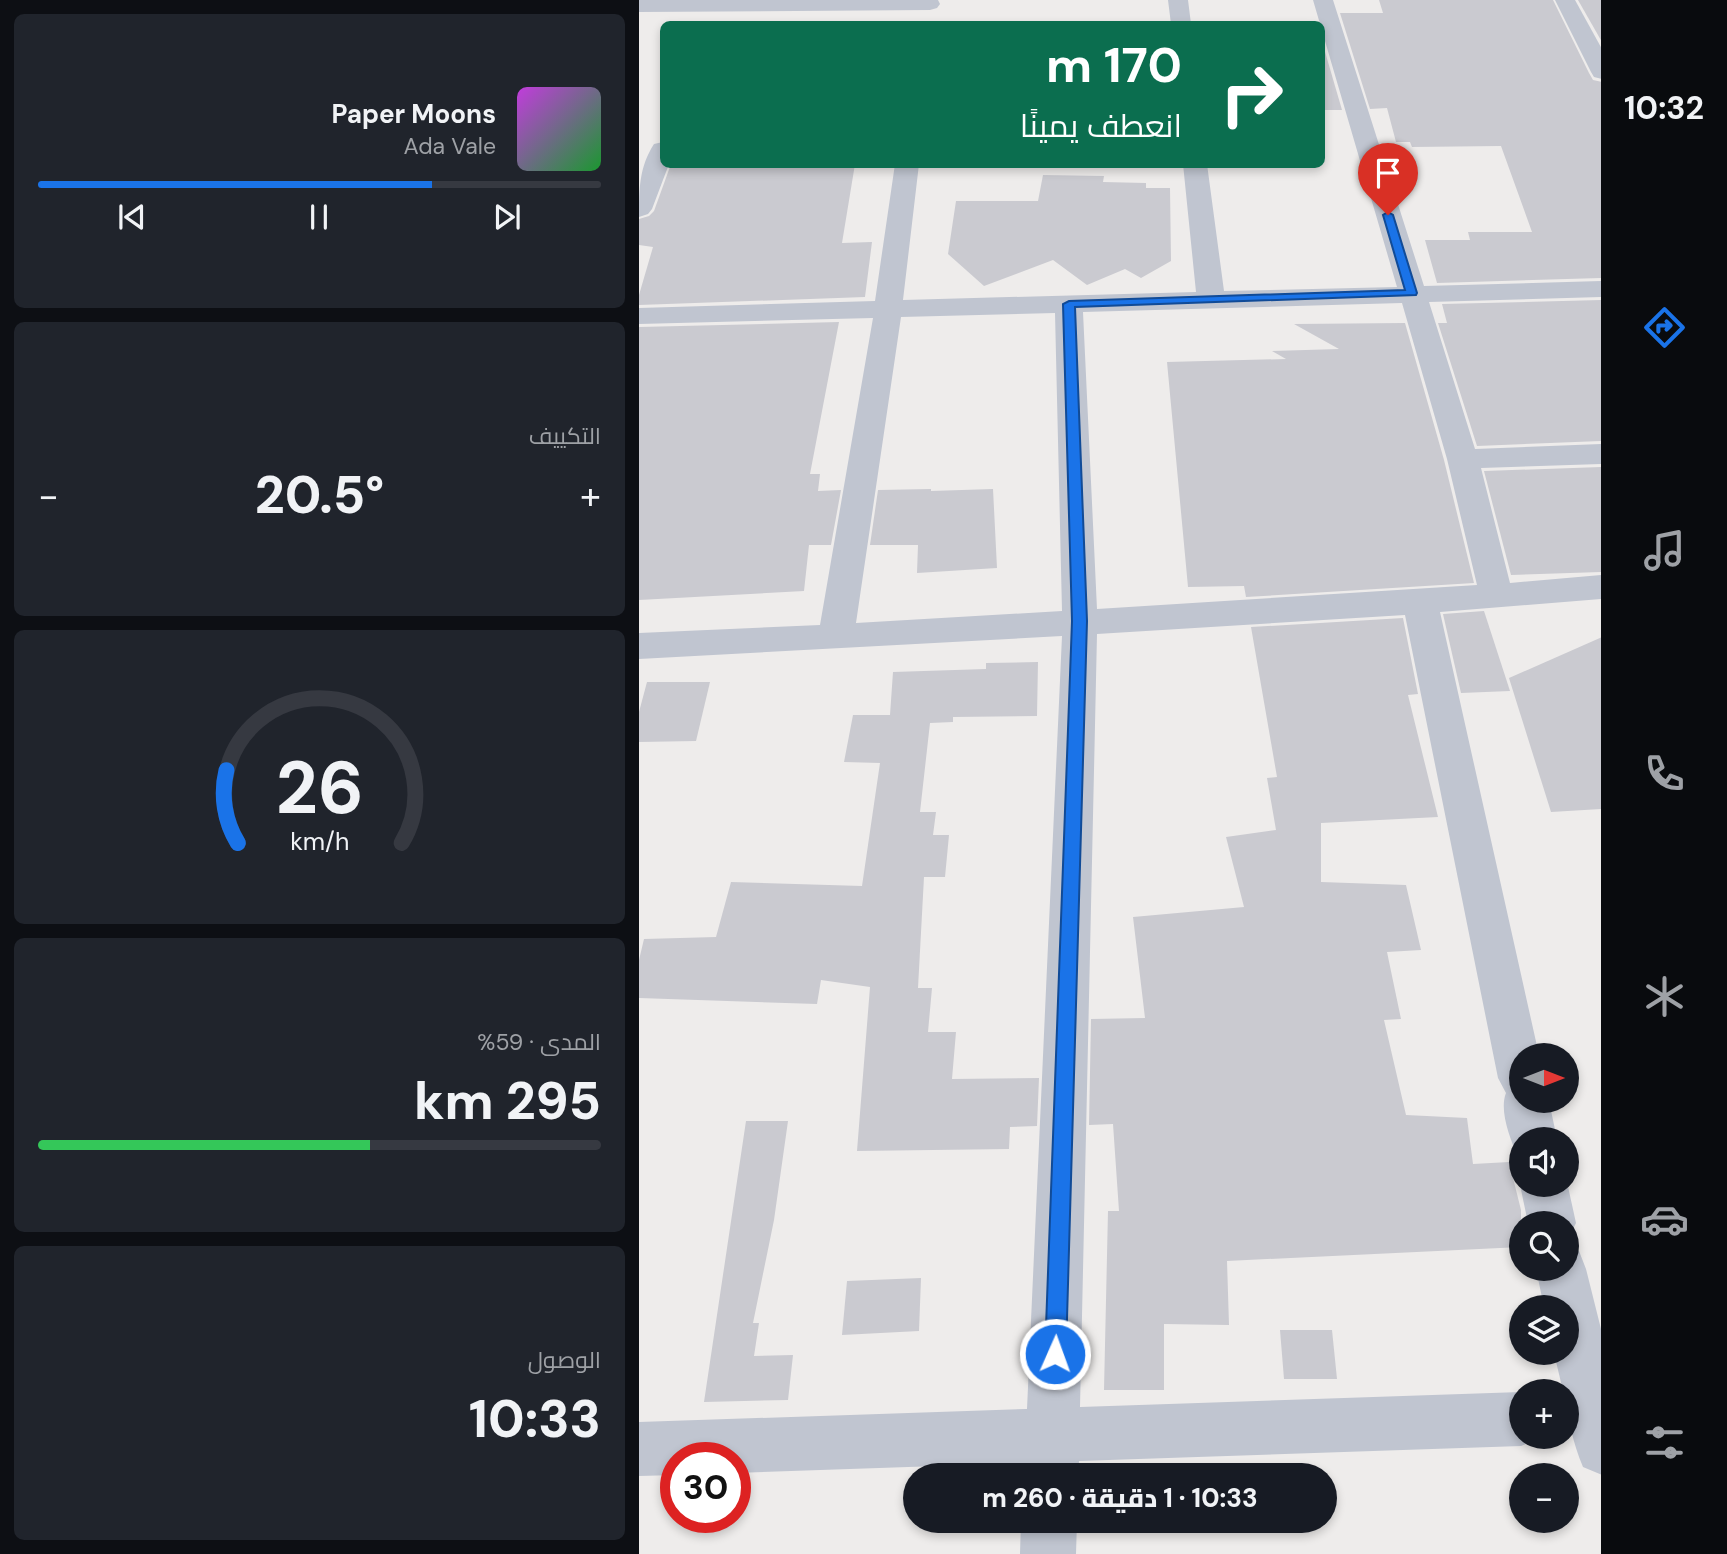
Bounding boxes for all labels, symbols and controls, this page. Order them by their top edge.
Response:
text: 170 m [1046,33,1182,97]
icon: right [1206,49,1297,140]
text: 10:32 [1624,87,1704,129]
text: Paper Moons [332,97,496,131]
text: انعطف يمينًا [1020,105,1182,147]
text: Ada Vale [403,131,496,161]
pin [1358,143,1418,215]
icon: arrive [1369,154,1407,192]
icon: previous [113,198,151,236]
icon: pause [300,198,338,236]
icon: next [488,198,526,236]
icon: directions [1640,303,1689,352]
text: التكييف [529,421,601,451]
text: 20.5° [255,461,384,529]
text: − [38,471,59,521]
text: + [580,471,601,521]
icon: music [1640,526,1689,575]
text: 26 [275,741,364,836]
icon: phone [1640,749,1689,798]
text: km/h [290,825,349,858]
icon: climate [1640,972,1689,1021]
text: المدى · 59% [477,1027,601,1057]
north arrow [1509,1043,1579,1113]
map controls [1509,1043,1579,1533]
text: 295 km [414,1067,601,1135]
button: sound [1509,1127,1579,1197]
icon: car [1640,1195,1689,1244]
button: search [1509,1211,1579,1281]
button: layers [1509,1295,1579,1365]
position arrow [1018,1317,1092,1391]
text: الوصول [528,1345,601,1375]
button: + [1509,1379,1579,1449]
text: 10:33 [469,1385,601,1453]
icon: filters [1640,1418,1689,1467]
speed limit sign: 30 [660,1442,751,1533]
button: − [1509,1463,1579,1533]
text: 10:33 · 1 دقيقة · 260 m [982,1481,1258,1515]

